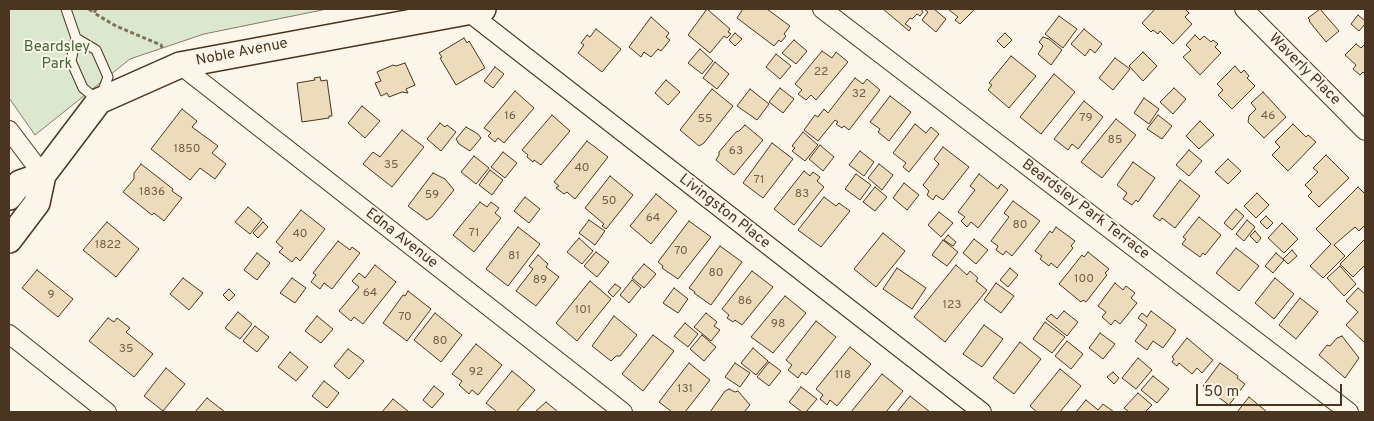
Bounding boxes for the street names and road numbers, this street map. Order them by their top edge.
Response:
street label: Waverly Place [1264,30,1344,110]
street label: Noble Avenue [195,35,289,71]
street label: Beardsley Park Terrace [1018,156,1152,264]
street label: Livingston Place [675,171,773,253]
street label: Edna Avenue [361,205,441,273]

